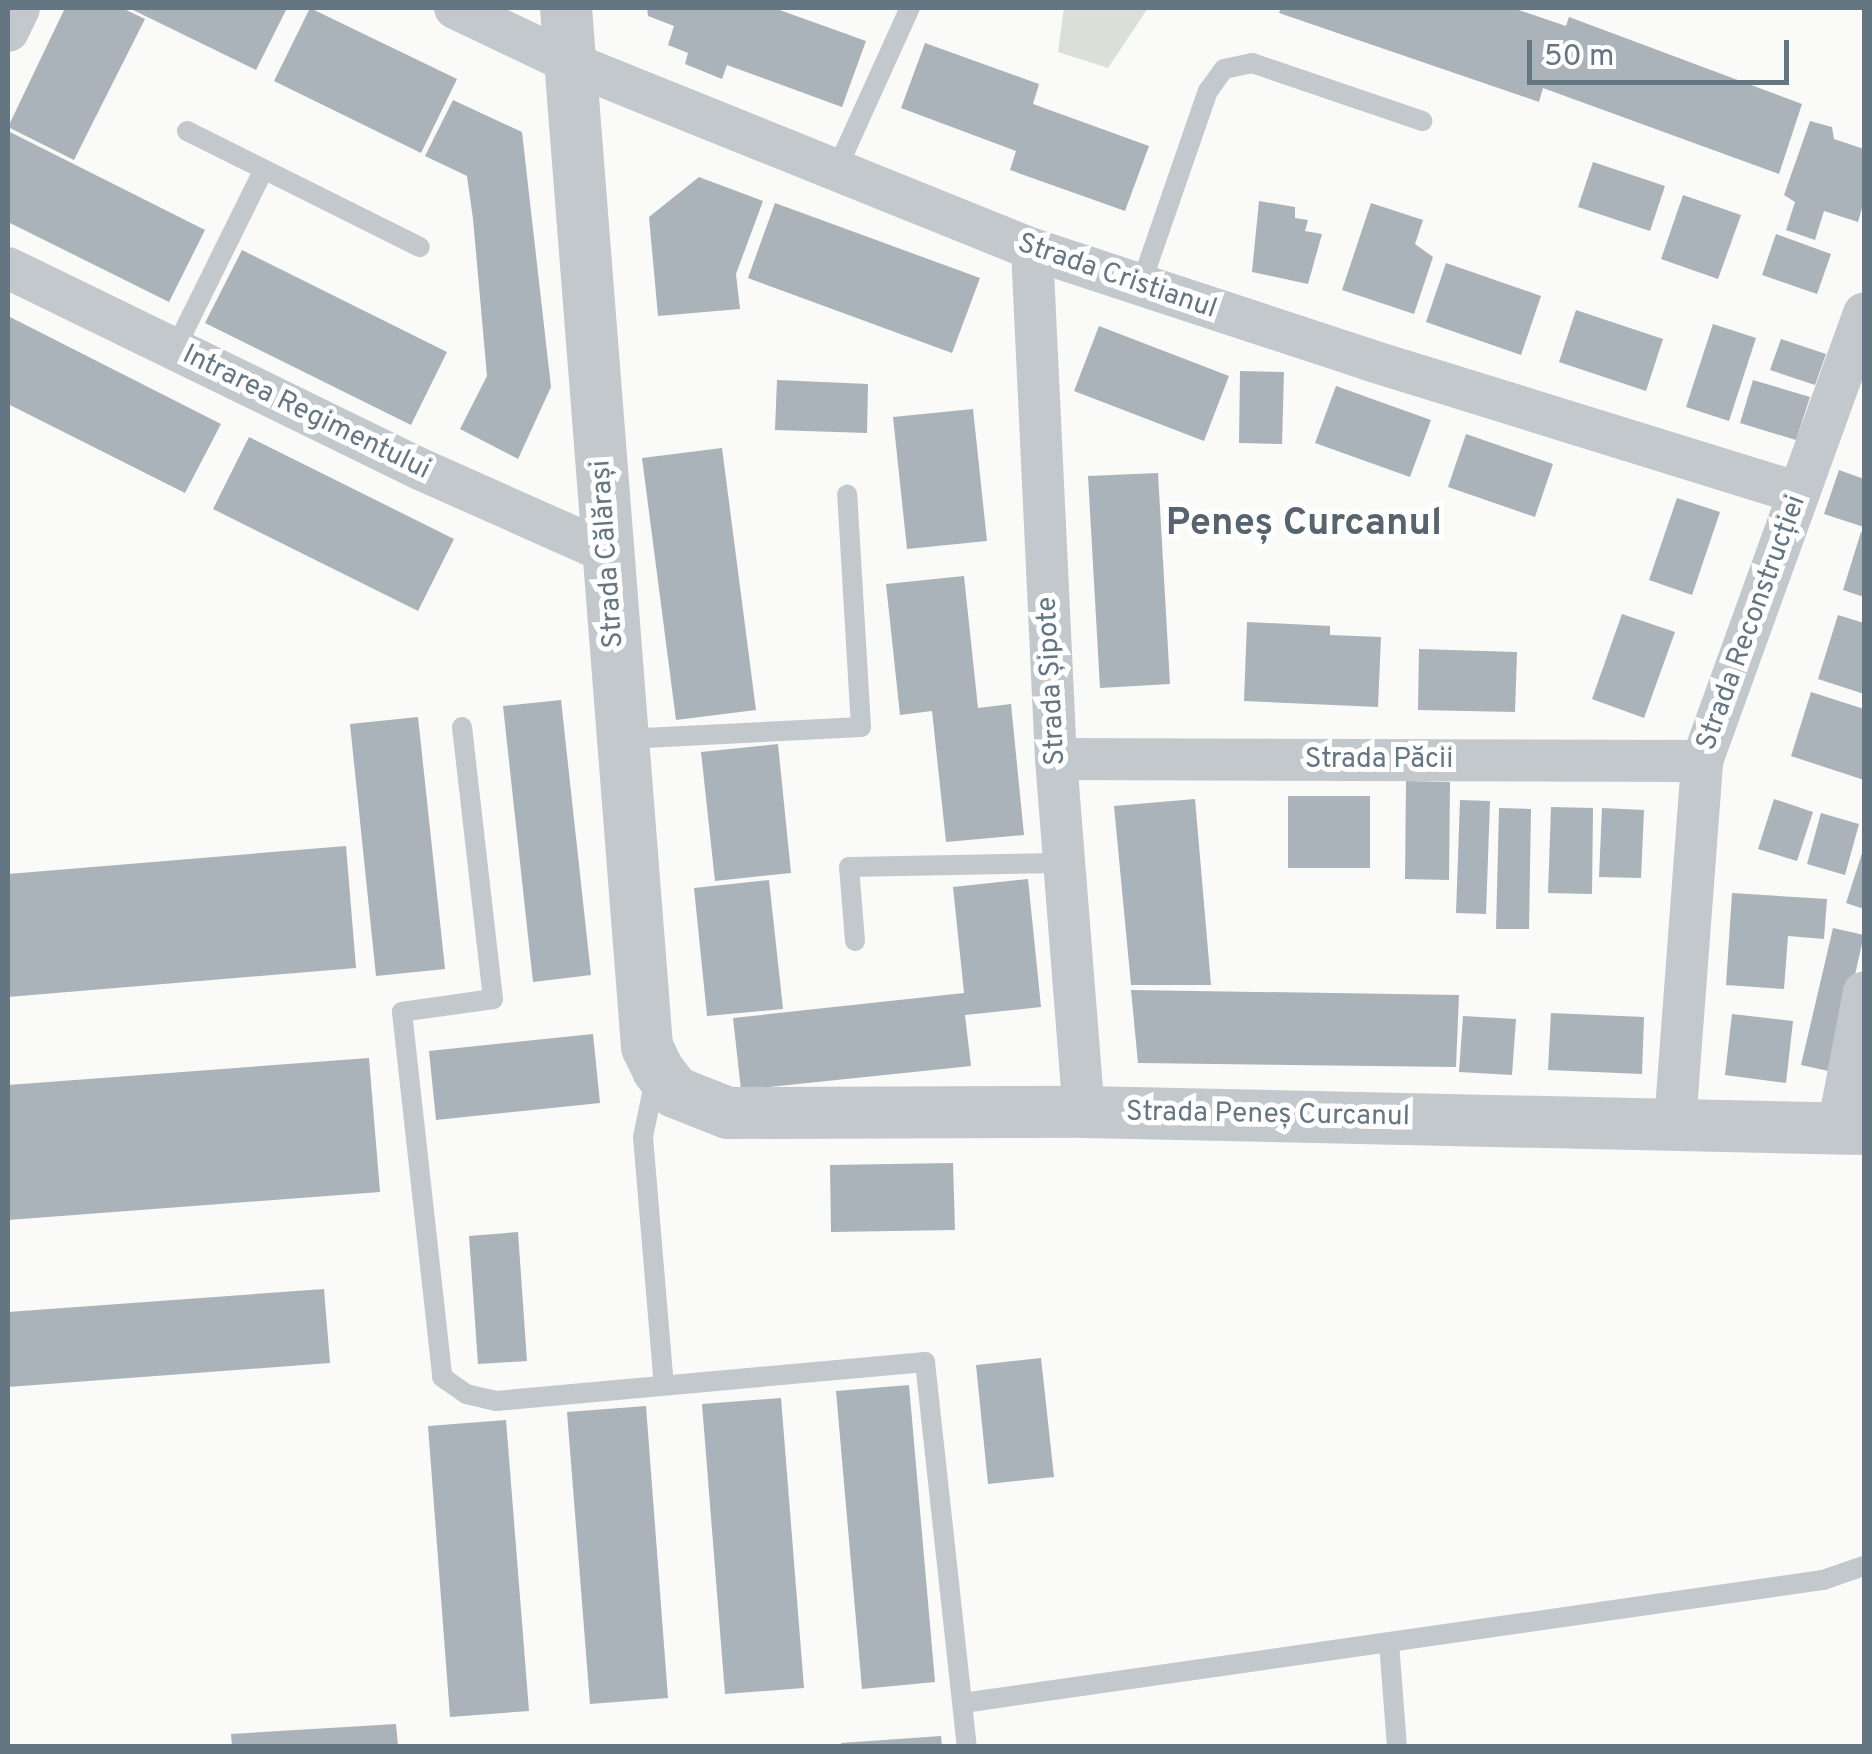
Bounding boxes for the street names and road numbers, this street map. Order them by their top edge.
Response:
street label: Strada Cristianul [1013,227,1221,327]
street label: Intrarea Regimentului [177,338,435,488]
street label: Strada Călărași [585,459,631,649]
street label: Strada Reconstrucției [1690,491,1814,755]
street label: Strada Șipote [1031,596,1073,766]
street label: Strada Păcii [1305,743,1453,777]
street label: Strada Peneș Curcanul [1126,1096,1410,1134]

